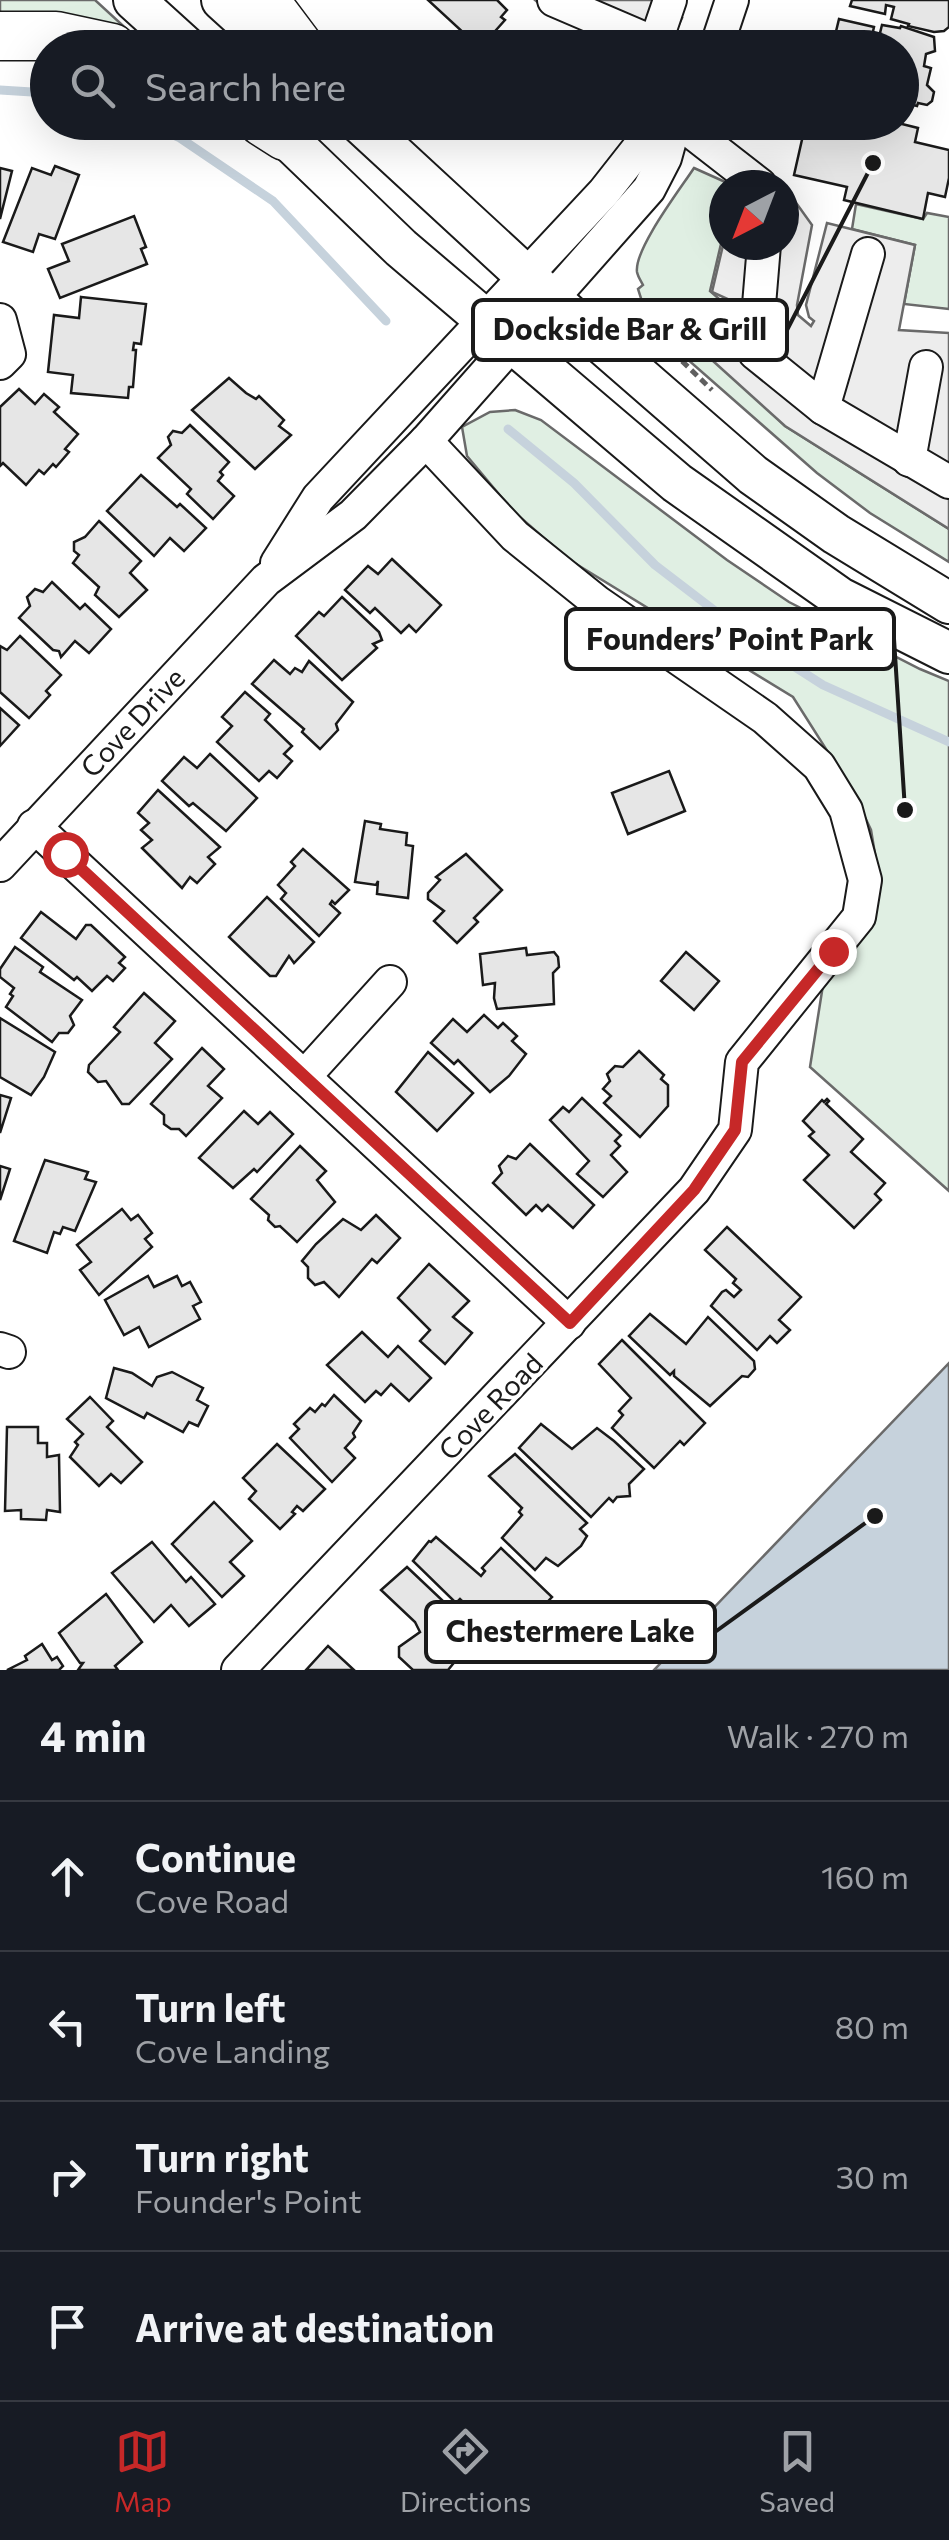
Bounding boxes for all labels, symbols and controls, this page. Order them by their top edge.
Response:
search box [30,30,919,140]
icon: search [65,58,120,113]
text: Search here [145,62,346,109]
north arrow [709,170,799,260]
callout: Dockside Bar & Grill [473,300,787,360]
text: Dockside Bar & Grill [493,309,767,346]
callout: Founders’ Point Park [566,609,894,669]
text: Founders’ Point Park [586,619,874,656]
street label: Cove Drive [73,660,191,784]
route start [43,832,89,878]
route end [811,929,857,975]
street label: Cove Road [431,1346,549,1466]
callout: Chestermere Lake [426,1602,715,1662]
text: Chestermere Lake [445,1611,695,1648]
text: 4 min [40,1709,146,1761]
text: Walk · 270 m [727,1715,909,1755]
text: Continue [135,1833,296,1880]
icon: ahead [40,1849,95,1904]
text: 160 m [821,1856,909,1896]
text: Cove Road [135,1880,289,1920]
text: Turn left [135,1983,286,2030]
icon: left [40,1999,95,2054]
text: 80 m [835,2006,909,2046]
text: Cove Landing [135,2030,330,2070]
text: Turn right [135,2133,309,2180]
icon: right [40,2149,95,2204]
text: 30 m [836,2156,909,2196]
text: Founder's Point [135,2180,362,2220]
icon: arrive [40,2299,95,2354]
text: Arrive at destination [135,2303,494,2350]
tab: Map [114,2424,172,2518]
tab: Directions [400,2424,531,2518]
tab: Saved [759,2424,835,2518]

